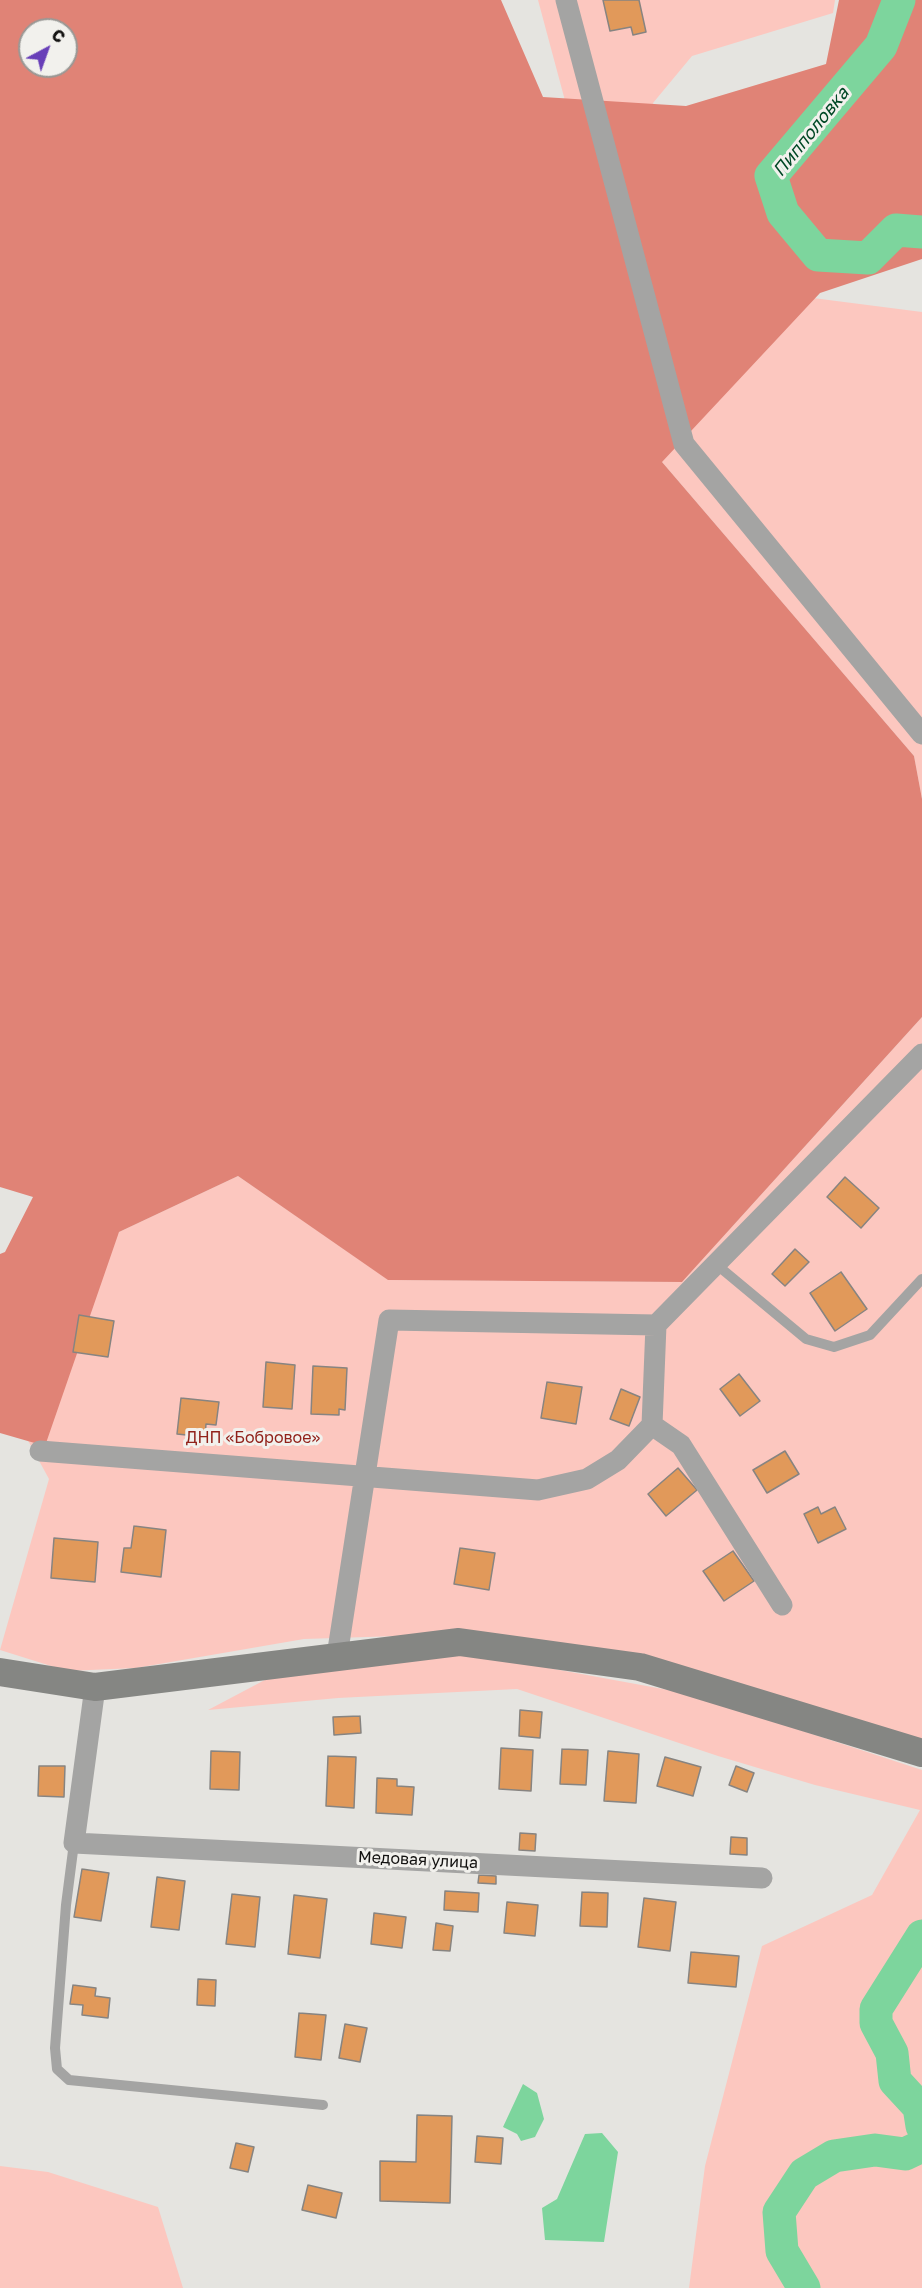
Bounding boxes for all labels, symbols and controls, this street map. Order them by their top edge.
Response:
north arrow [18,18,78,78]
text: С [48,25,69,47]
water label: Пипполовка [768,83,854,181]
park label: ДНП «Бобровое» [186,1428,320,1448]
street label: Медовая улица [357,1847,479,1873]

